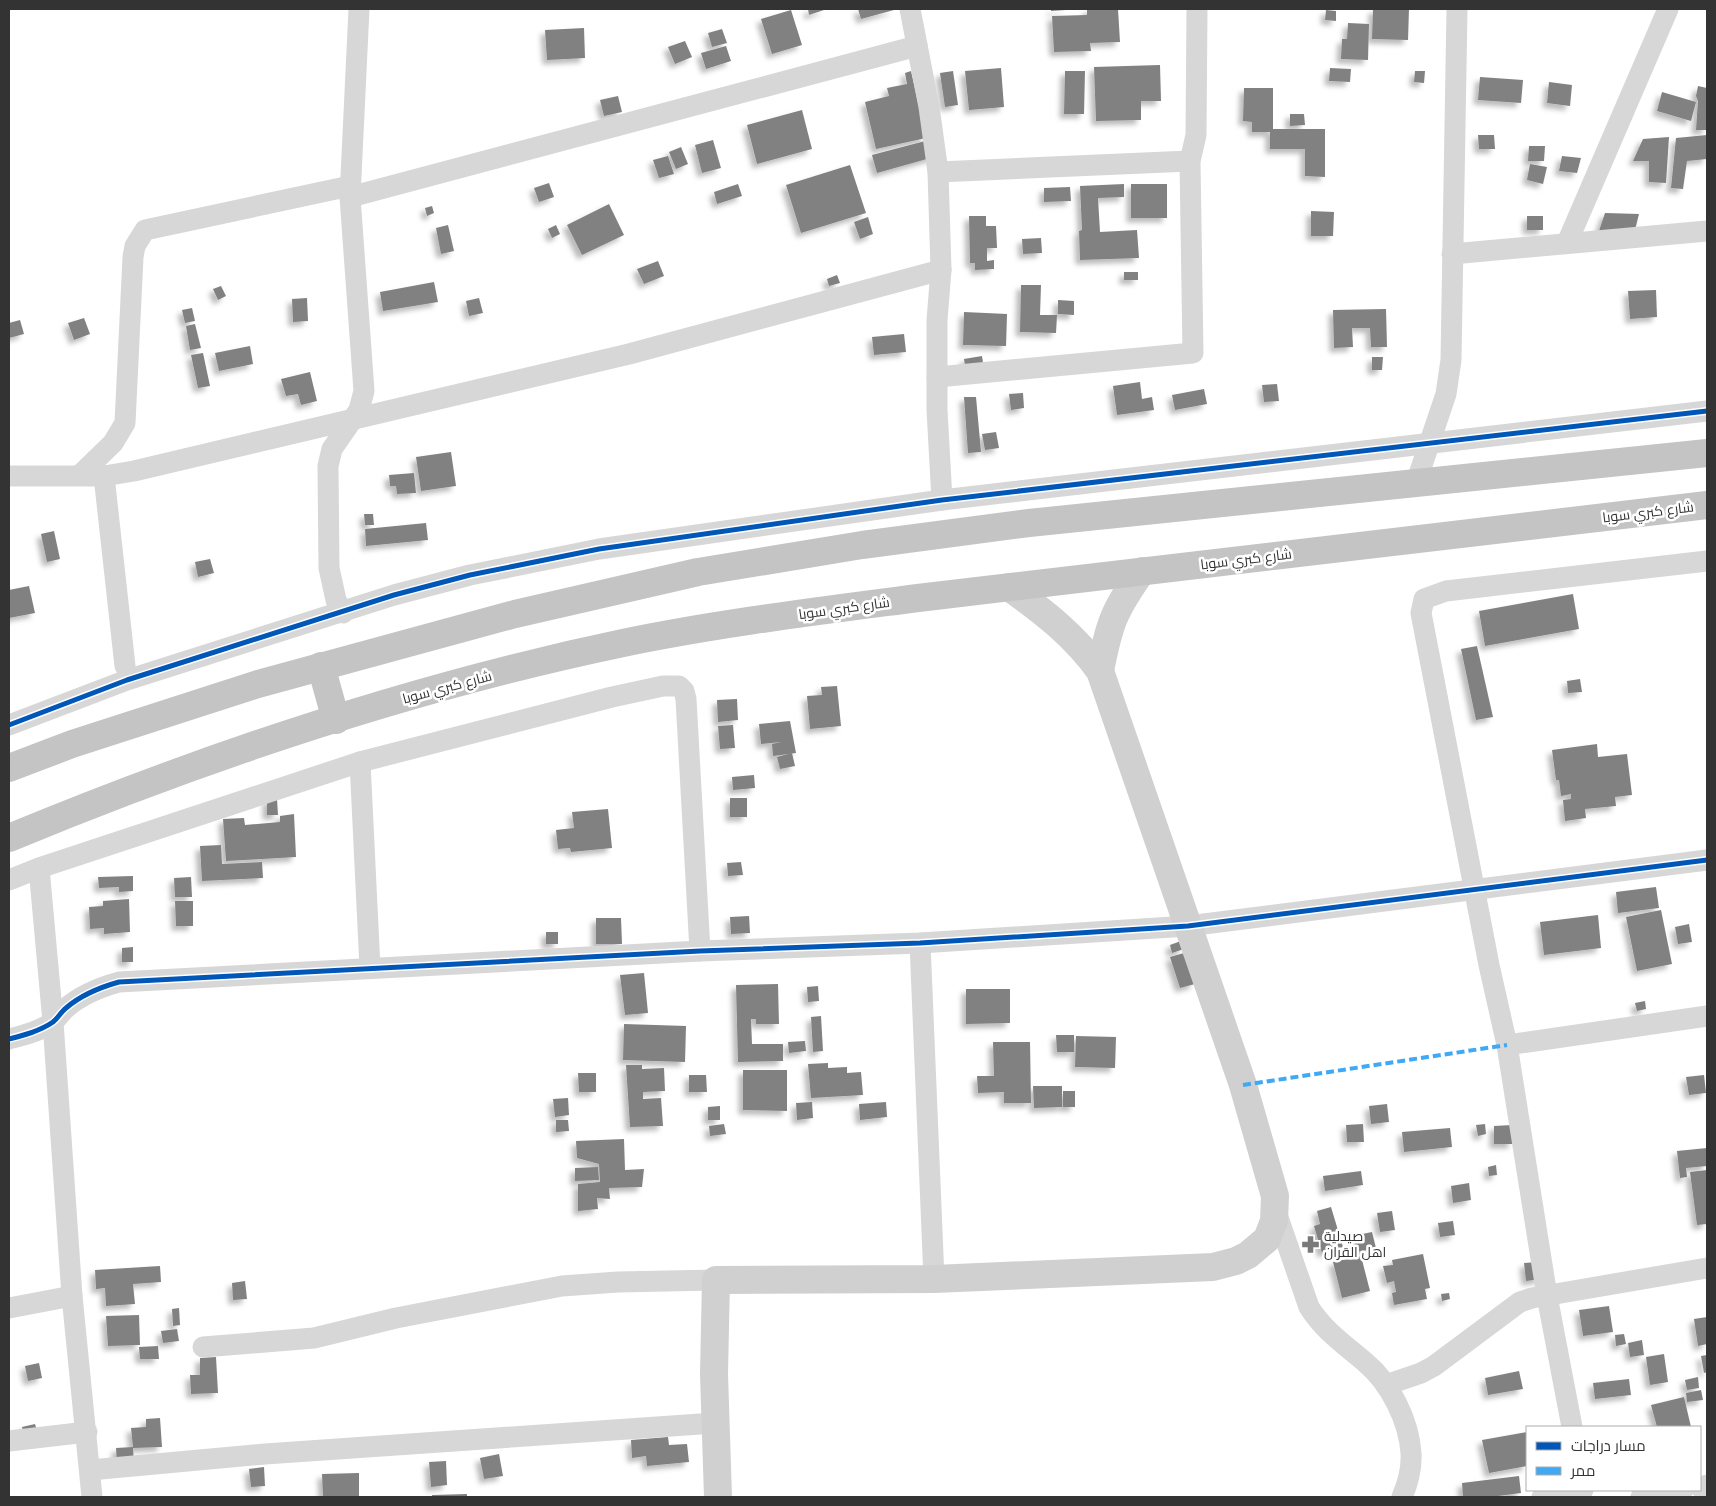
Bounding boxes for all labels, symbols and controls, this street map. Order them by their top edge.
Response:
street label: شارع كبري سوبا [1601,497,1695,530]
street label: شارع كبري سوبا [1199,544,1293,577]
street label: شارع كبري سوبا [797,593,891,626]
street label: شارع كبري سوبا [400,666,494,710]
place label: صيدلية اهل القران [1324,1227,1386,1261]
pharmacy icon: صيدلية اهل القران [1300,1234,1320,1254]
legend [1526,1426,1701,1491]
text: مسار دراجات [1571,1436,1646,1455]
text: ممر [1570,1461,1595,1480]

